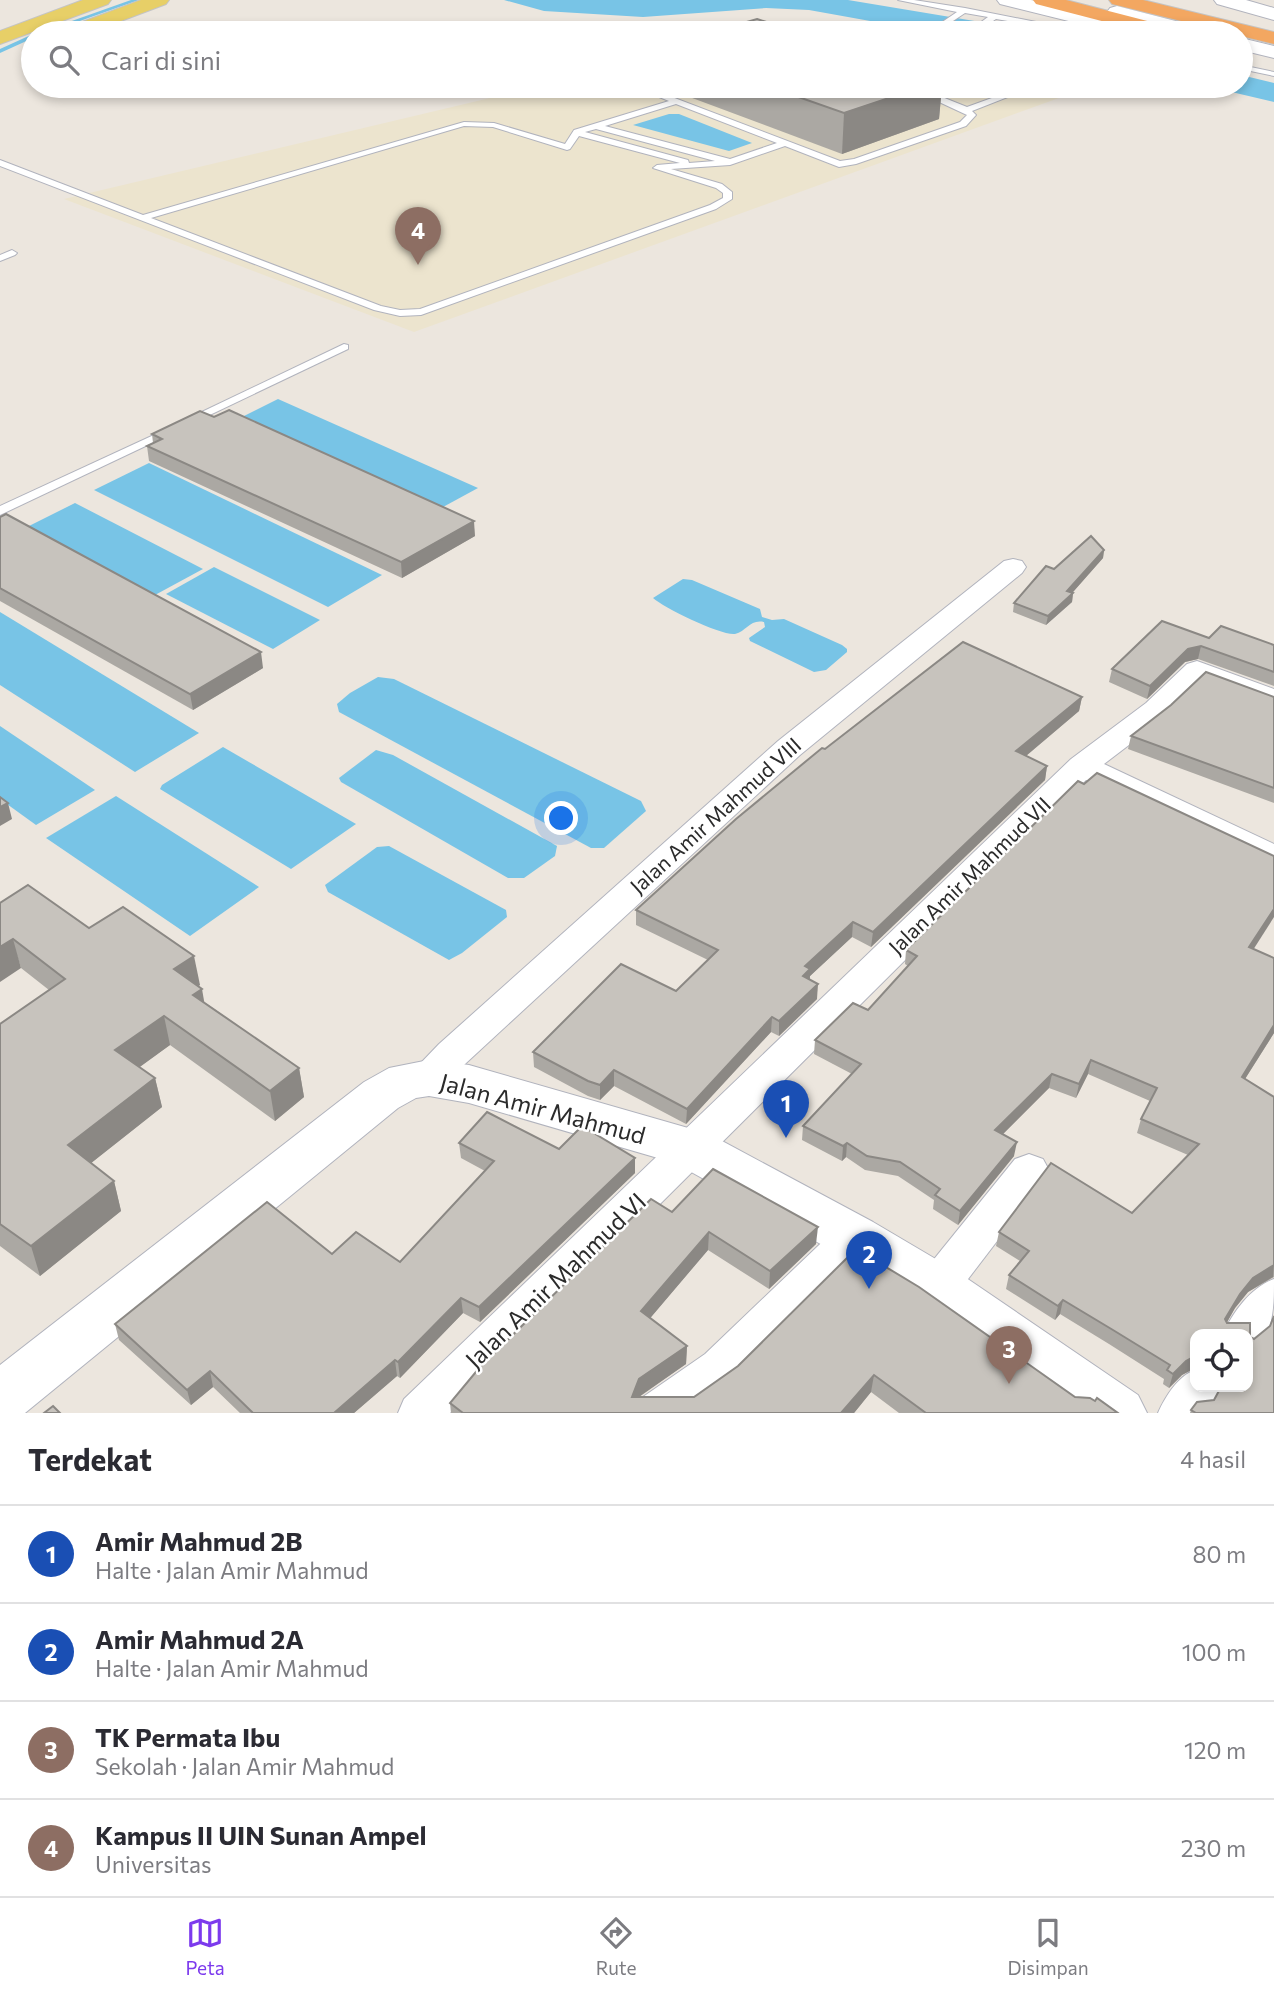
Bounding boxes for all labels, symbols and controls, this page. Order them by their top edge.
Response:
search box [21,21,1253,98]
icon: search [45,41,83,79]
text: Cari di sini [101,44,221,75]
pin: 4 [395,207,441,265]
street label: Jalan Amir Mahmud VIII [624,732,806,898]
street label: Jalan Amir Mahmud VII [883,791,1055,959]
your location [544,801,578,835]
street label: Jalan Amir Mahmud [437,1067,649,1149]
pin: 1 [763,1080,809,1138]
street label: Jalan Amir Mahmud VI [459,1186,651,1374]
pin: 2 [846,1231,892,1289]
pin: 3 [986,1326,1032,1384]
map controls [1190,1329,1253,1392]
button: locate [1190,1329,1253,1392]
text: Terdekat [28,1440,152,1477]
text: 4 hasil [1180,1445,1246,1473]
text: Amir Mahmud 2B [95,1525,303,1556]
text: 1 [46,1540,56,1568]
text: 80 m [1193,1540,1246,1568]
text: Halte · Jalan Amir Mahmud [95,1556,369,1584]
text: Amir Mahmud 2A [95,1623,304,1654]
text: 2 [44,1638,58,1666]
text: 100 m [1182,1638,1246,1666]
text: Halte · Jalan Amir Mahmud [95,1654,369,1682]
text: TK Permata Ibu [95,1721,280,1752]
text: 3 [44,1736,58,1764]
text: 120 m [1184,1736,1246,1764]
text: Sekolah · Jalan Amir Mahmud [95,1752,394,1780]
text: Kampus II UIN Sunan Ampel [95,1819,427,1850]
text: 4 [44,1834,58,1862]
text: 230 m [1181,1834,1246,1862]
text: Universitas [95,1850,212,1878]
tab: Peta [185,1914,225,1979]
tab: Rute [596,1914,637,1979]
tab: Disimpan [1007,1914,1089,1979]

